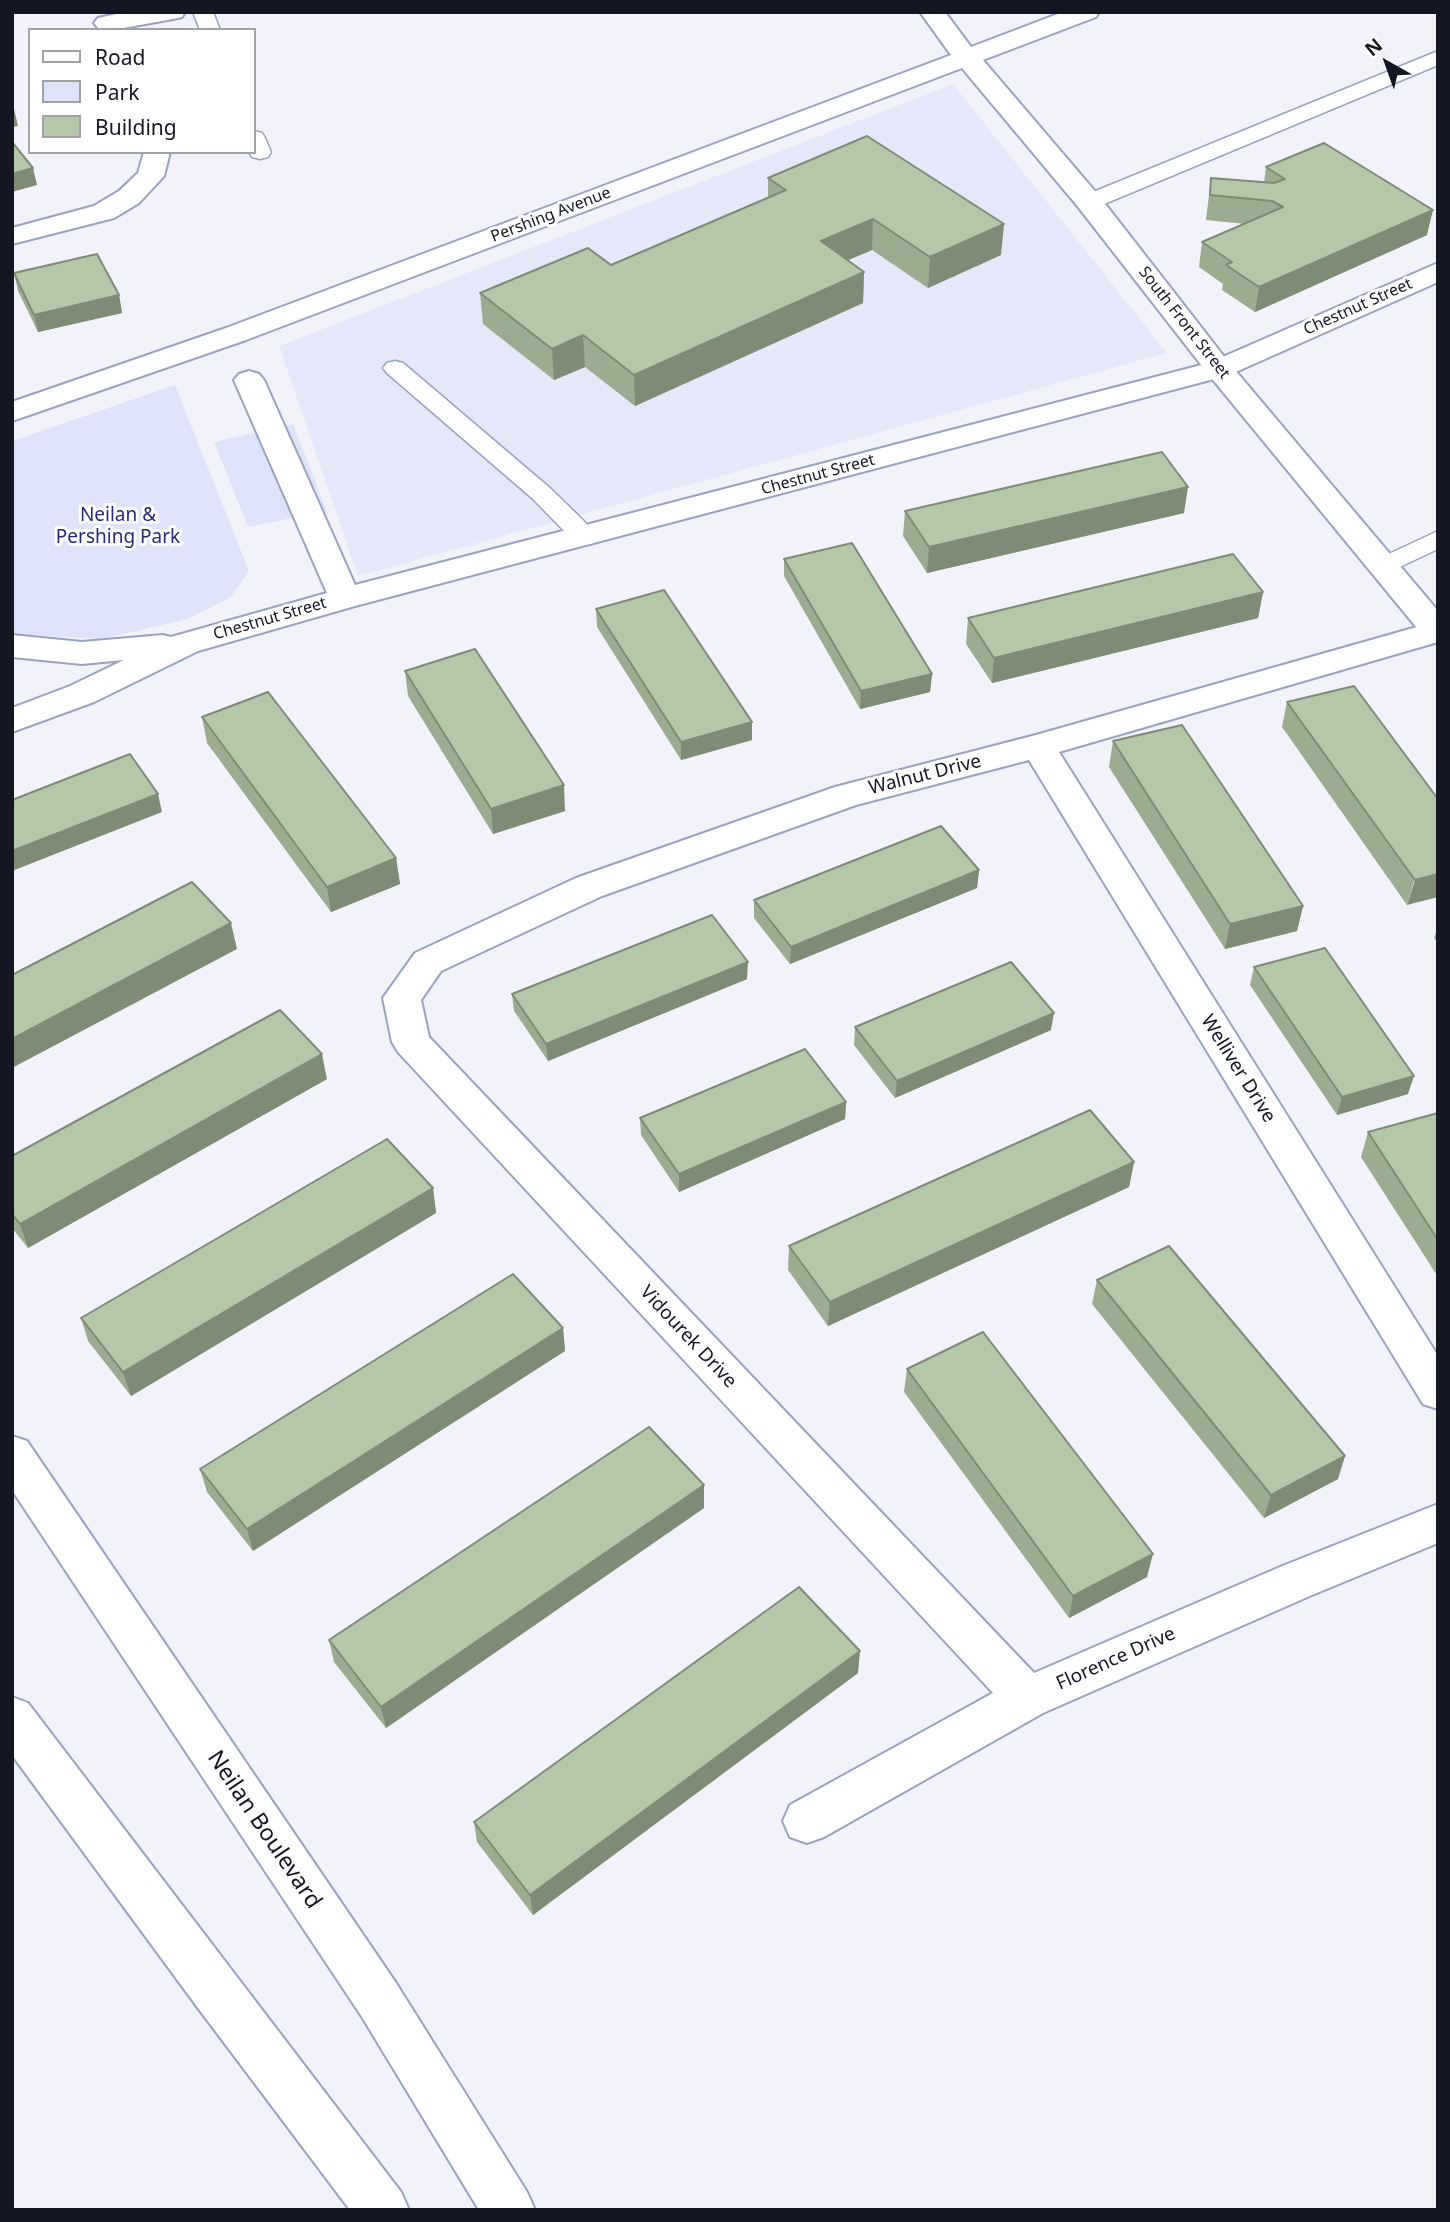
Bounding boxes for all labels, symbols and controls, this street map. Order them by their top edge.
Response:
legend [28,28,256,154]
north arrow [1352,28,1422,98]
text: N [1359,32,1388,62]
text: Road [95,43,145,71]
text: Park [95,78,139,106]
text: Building [95,113,177,141]
street label: Pershing Avenue [488,183,614,247]
street label: South Front Street [1134,263,1234,383]
street label: Chestnut Street [1301,274,1415,340]
street label: Chestnut Street [759,451,877,499]
park label: Neilan & Pershing Park [56,505,180,549]
street label: Chestnut Street [211,594,329,644]
street label: Walnut Drive [866,750,984,800]
street label: Welliver Drive [1196,1011,1280,1127]
street label: Vidourek Drive [635,1281,741,1393]
street label: Florence Drive [1053,1623,1179,1695]
street label: Neilan Boulevard [201,1746,327,1914]

